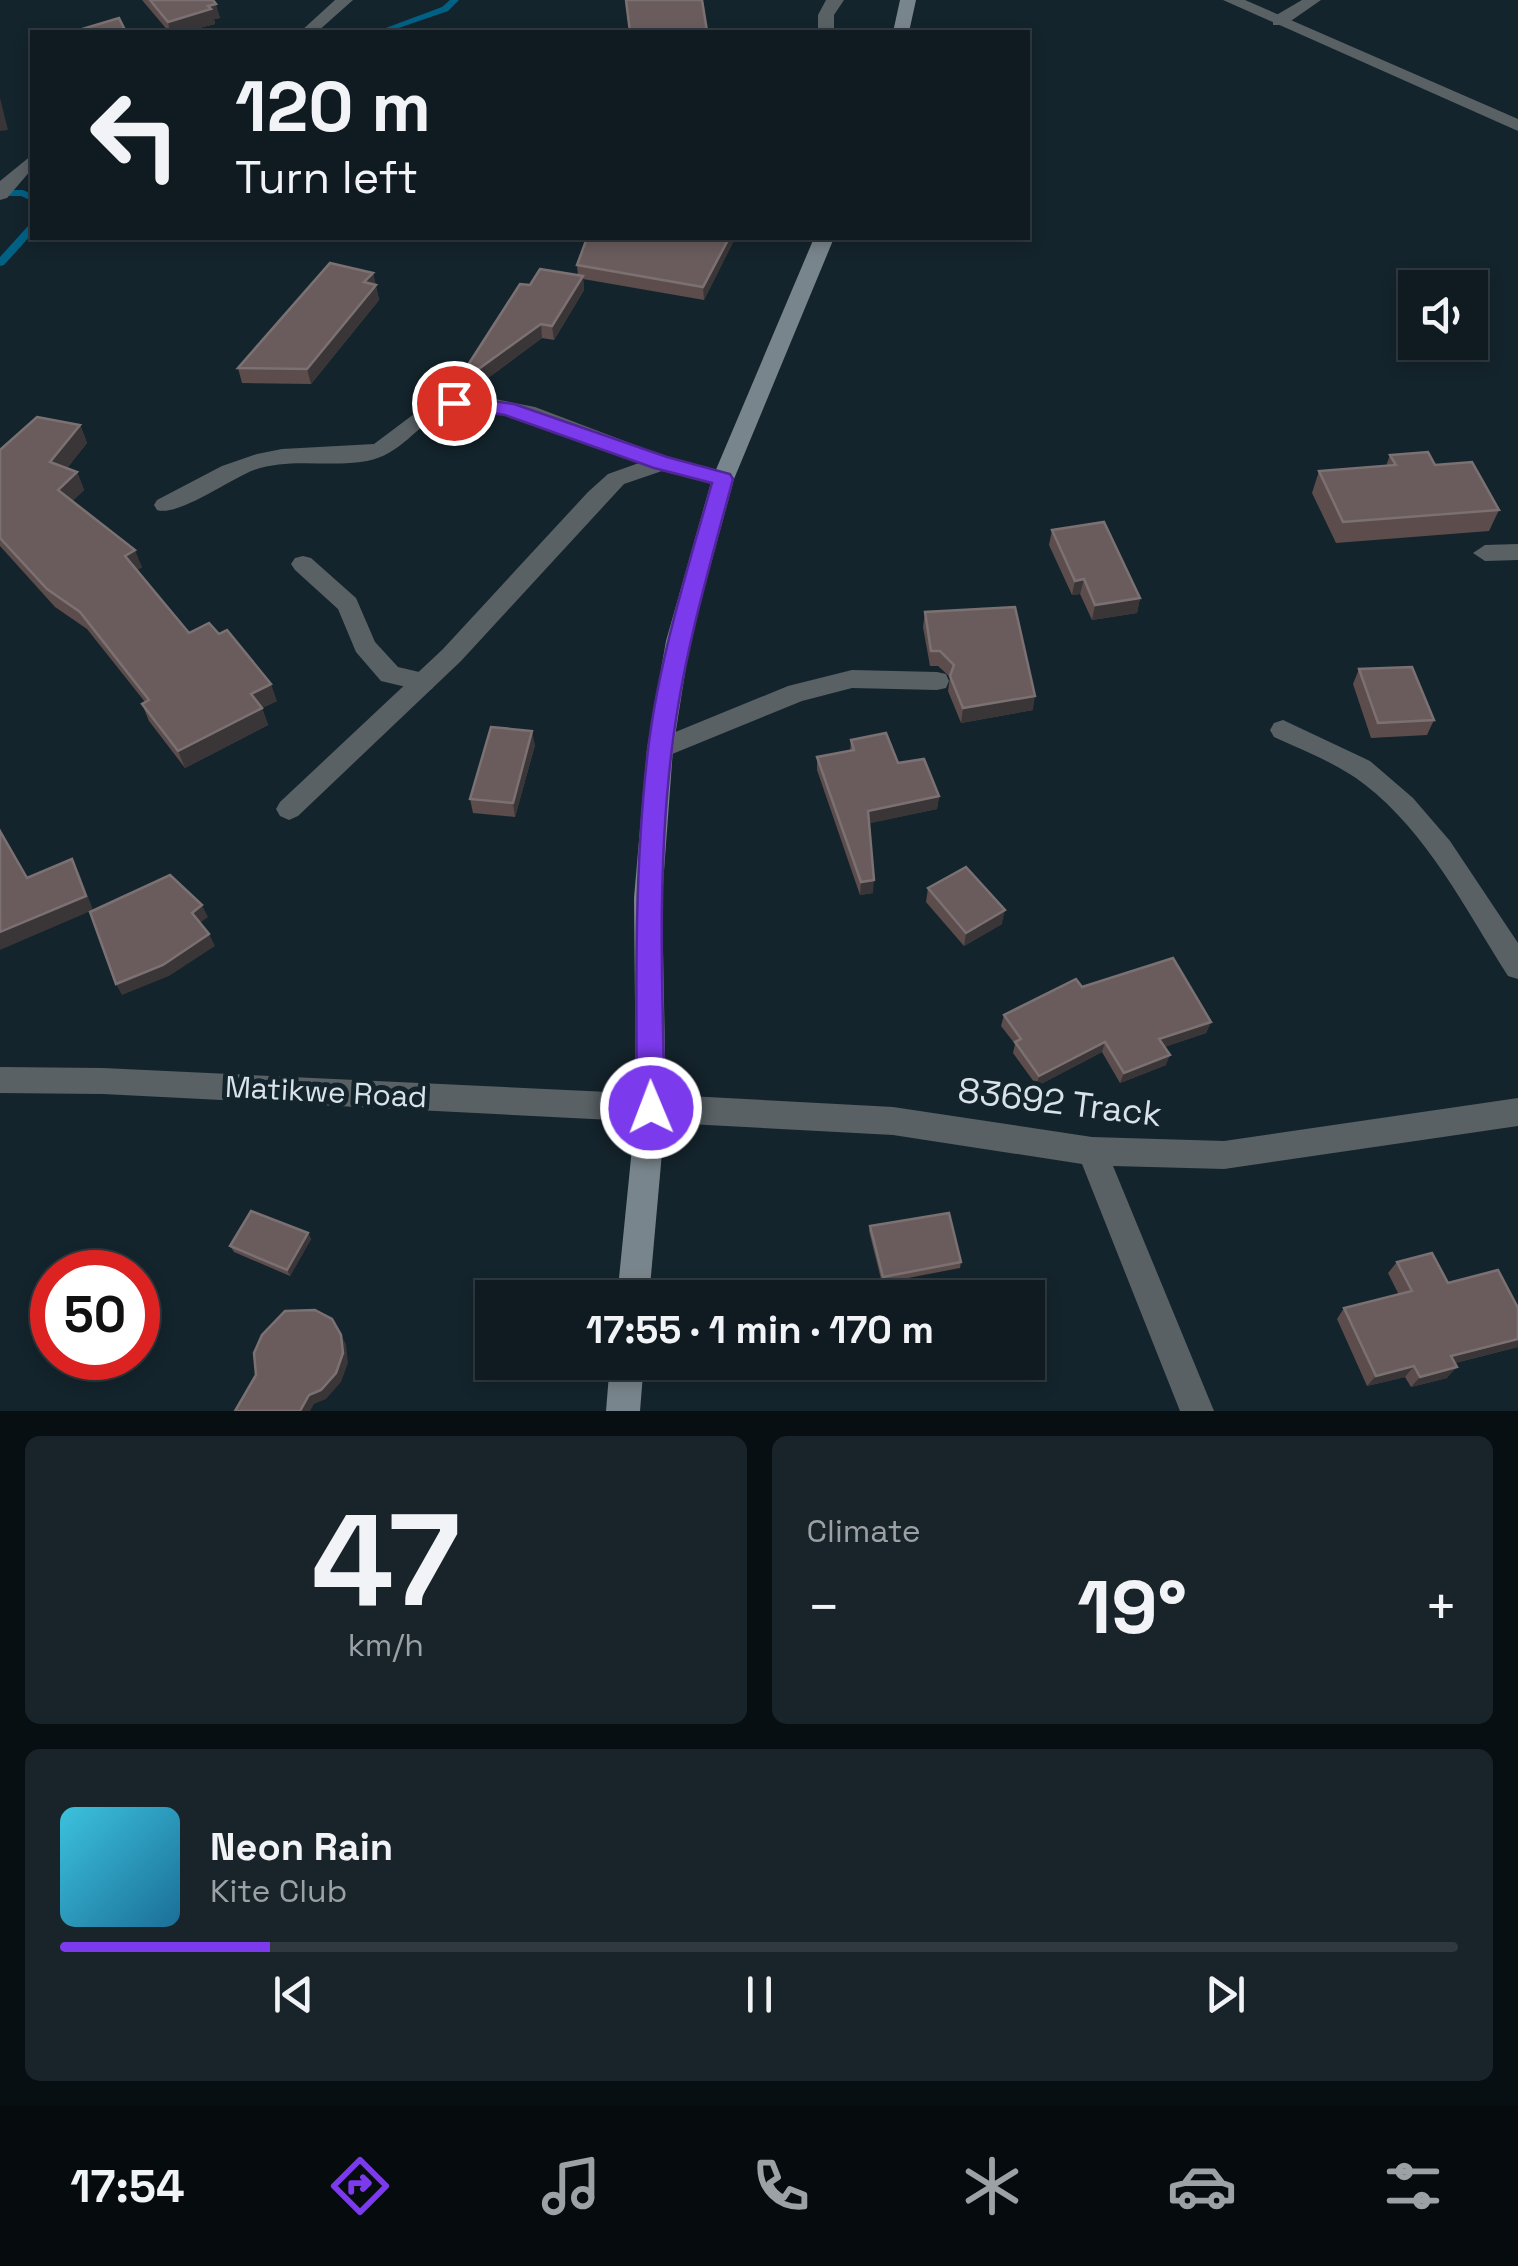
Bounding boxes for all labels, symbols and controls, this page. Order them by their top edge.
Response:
text: 120 m [235,62,431,151]
icon: left [70,70,200,200]
text: Turn left [235,149,418,206]
map controls [1398,270,1488,360]
button: sound [1398,270,1488,360]
pin [412,361,497,446]
icon: arrive [427,376,482,431]
position arrow [599,1056,703,1160]
street label: Matikwe Road [224,1067,428,1116]
street label: 83692 Track [956,1068,1165,1136]
speed limit sign: 50 [30,1250,160,1380]
text: 17:55 · 1 min · 170 m [586,1306,934,1354]
text: 47 [311,1477,460,1643]
text: Climate [807,1511,921,1551]
text: 19° [1077,1559,1187,1655]
text: − [807,1572,841,1642]
text: + [1424,1572,1458,1642]
text: km/h [348,1625,424,1665]
text: Neon Rain [210,1823,393,1871]
text: Kite Club [210,1871,347,1911]
icon: previous [266,1967,321,2022]
icon: pause [732,1967,787,2022]
icon: next [1198,1967,1253,2022]
icon: directions [325,2151,395,2221]
icon: music [536,2151,606,2221]
icon: phone [746,2151,816,2221]
icon: climate [957,2151,1027,2221]
icon: car [1167,2151,1237,2221]
icon: filters [1378,2151,1448,2221]
text: 17:54 [70,2158,185,2215]

